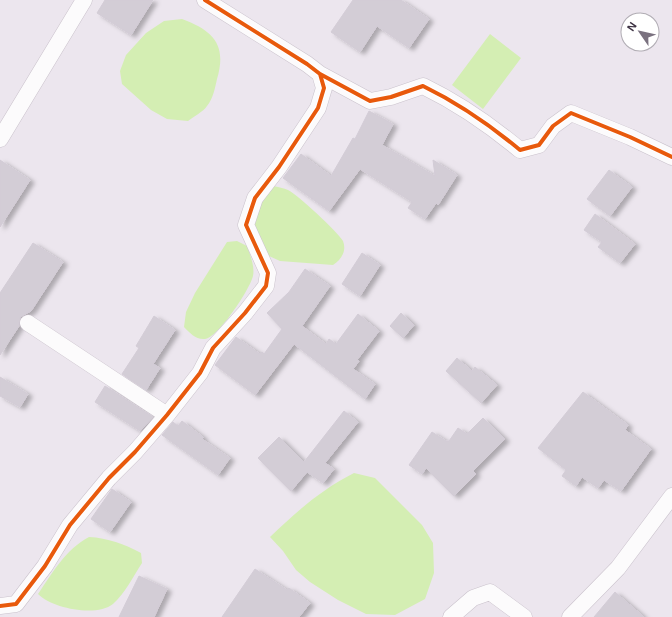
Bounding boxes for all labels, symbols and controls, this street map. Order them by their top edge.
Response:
north arrow [620,12,660,52]
text: N [625,20,639,33]

